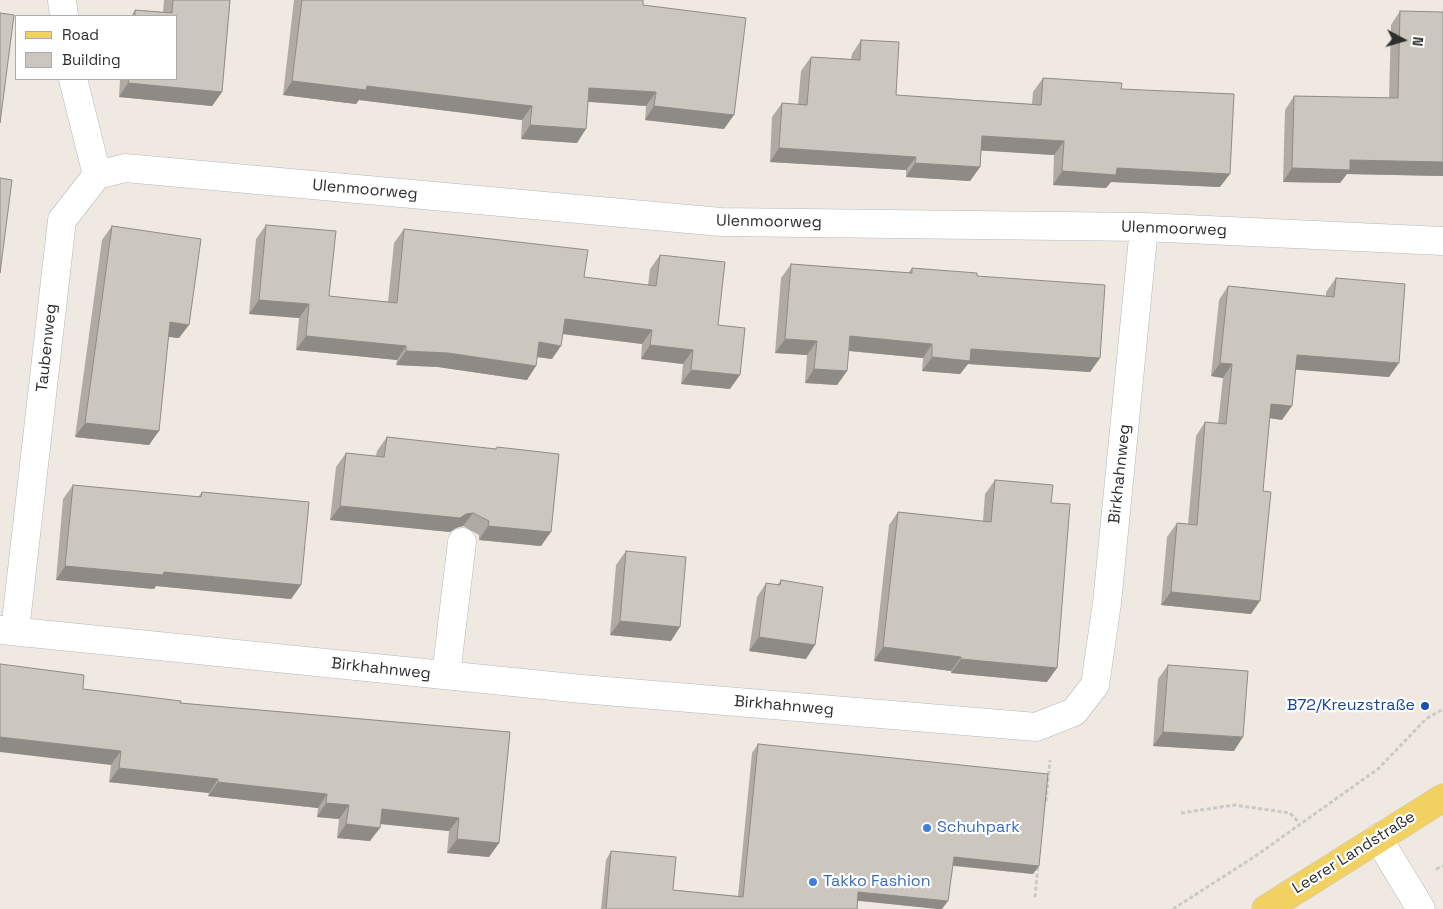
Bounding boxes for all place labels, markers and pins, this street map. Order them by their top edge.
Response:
place label: B72/Kreuzstraße [1287,696,1415,716]
marker: B72/Kreuzstraße [1419,700,1431,712]
place label: Schuhpark [937,818,1020,838]
marker: Schuhpark [921,822,933,834]
place label: Takko Fashion [823,872,931,892]
marker: Takko Fashion [807,876,819,888]

